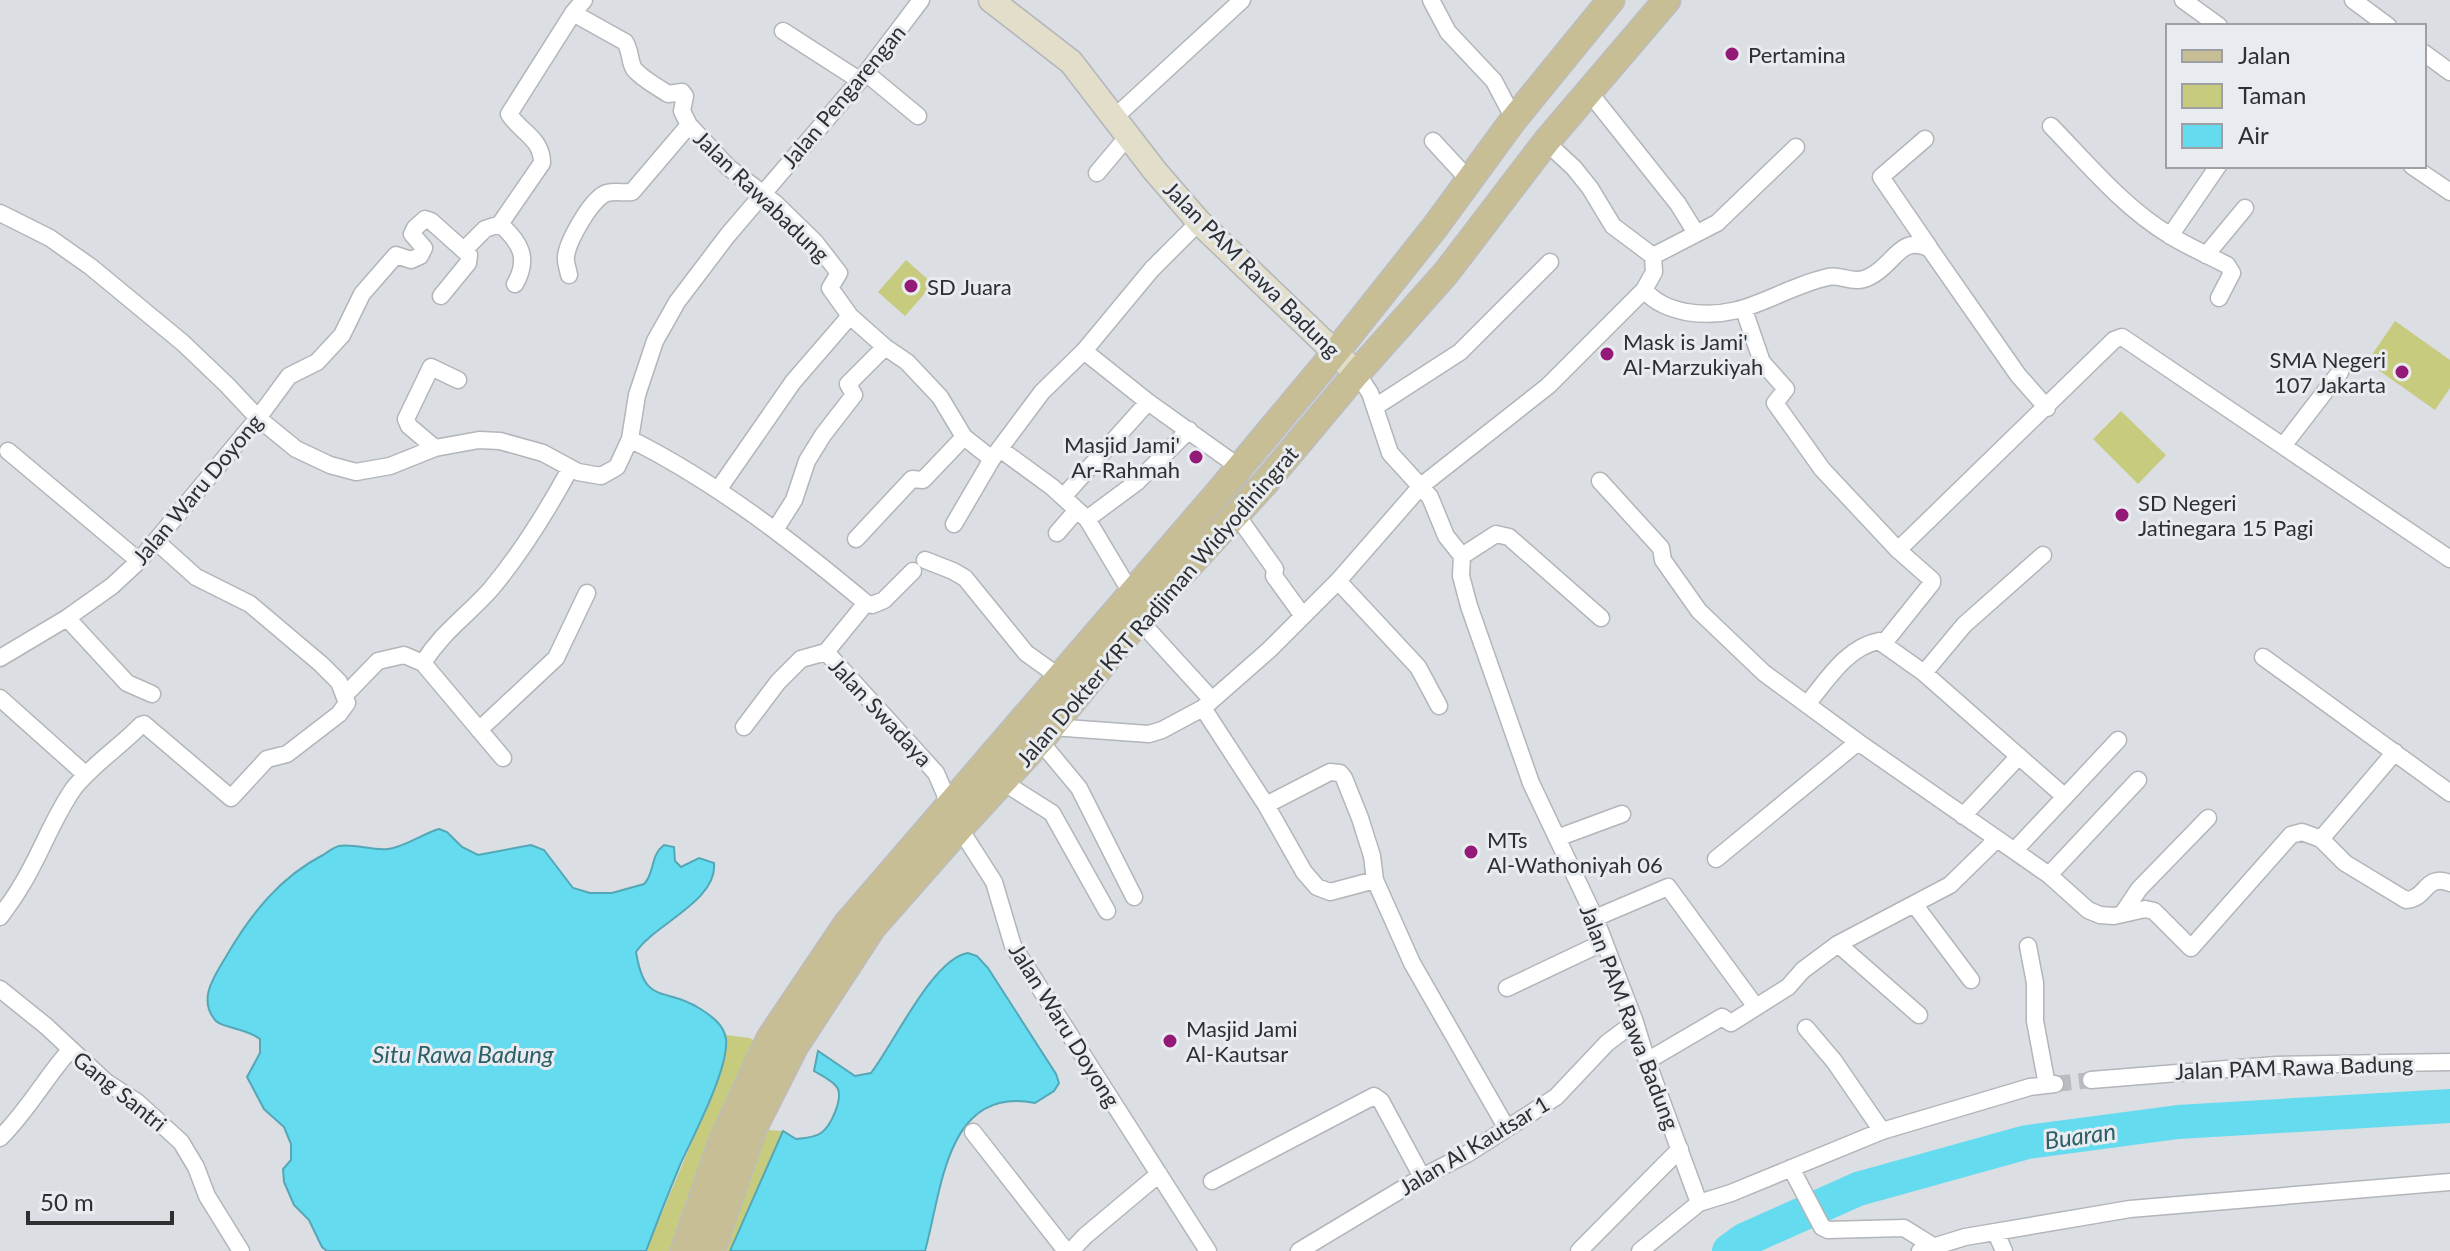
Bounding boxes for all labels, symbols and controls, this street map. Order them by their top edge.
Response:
street label: Jalan Pengarengan [775,19,911,173]
legend [2166,24,2426,168]
text: Jalan [2238,40,2291,69]
place label: Pertamina [1748,41,1846,68]
marker: Pertamina [1723,45,1741,63]
text: Taman [2238,80,2306,109]
text: Air [2238,120,2269,149]
street label: Jalan Rawabadung [689,124,835,268]
street label: Jalan PAM Rawa Badung [1158,175,1346,363]
place label: SD Juara [927,273,1012,300]
marker: SD Juara [902,277,920,295]
place label: Mask is Jami' Al-Marzukiyah [1623,328,1763,380]
marker: Mask is Jami' Al-Marzukiyah [1598,345,1616,363]
place label: SMA Negeri 107 Jakarta [2270,346,2386,398]
marker: SMA Negeri 107 Jakarta [2393,363,2411,381]
street label: Jalan Waru Doyong [126,408,268,570]
place label: Masjid Jami' Ar-Rahmah [1064,431,1180,483]
street label: Jalan Dokter KRT Radjiman Widyodiningrat [1010,440,1304,772]
marker: Masjid Jami' Ar-Rahmah [1187,448,1205,466]
place label: SD Negeri Jatinegara 15 Pagi [2138,489,2314,541]
marker: SD Negeri Jatinegara 15 Pagi [2113,506,2131,524]
street label: Jalan Swadaya [824,652,938,772]
place label: MTs Al-Wathoniyah 06 [1487,826,1663,878]
marker: MTs Al-Wathoniyah 06 [1462,843,1480,861]
street label: Jalan PAM Rawa Badung [1575,901,1685,1133]
street label: Jalan Waru Doyong [1004,938,1126,1112]
place label: Masjid Jami Al-Kautsar [1186,1015,1298,1067]
marker: Masjid Jami Al-Kautsar [1161,1032,1179,1050]
water label: Situ Rawa Badung [372,1039,554,1068]
street label: Gang Santri [68,1045,172,1137]
street label: Jalan PAM Rawa Badung [2174,1049,2414,1085]
street label: Jalan Al Kautsar 1 [1394,1089,1554,1201]
water label: Buaran [2042,1116,2118,1154]
scale bar [28,1175,172,1225]
text: 50 m [40,1187,94,1216]

